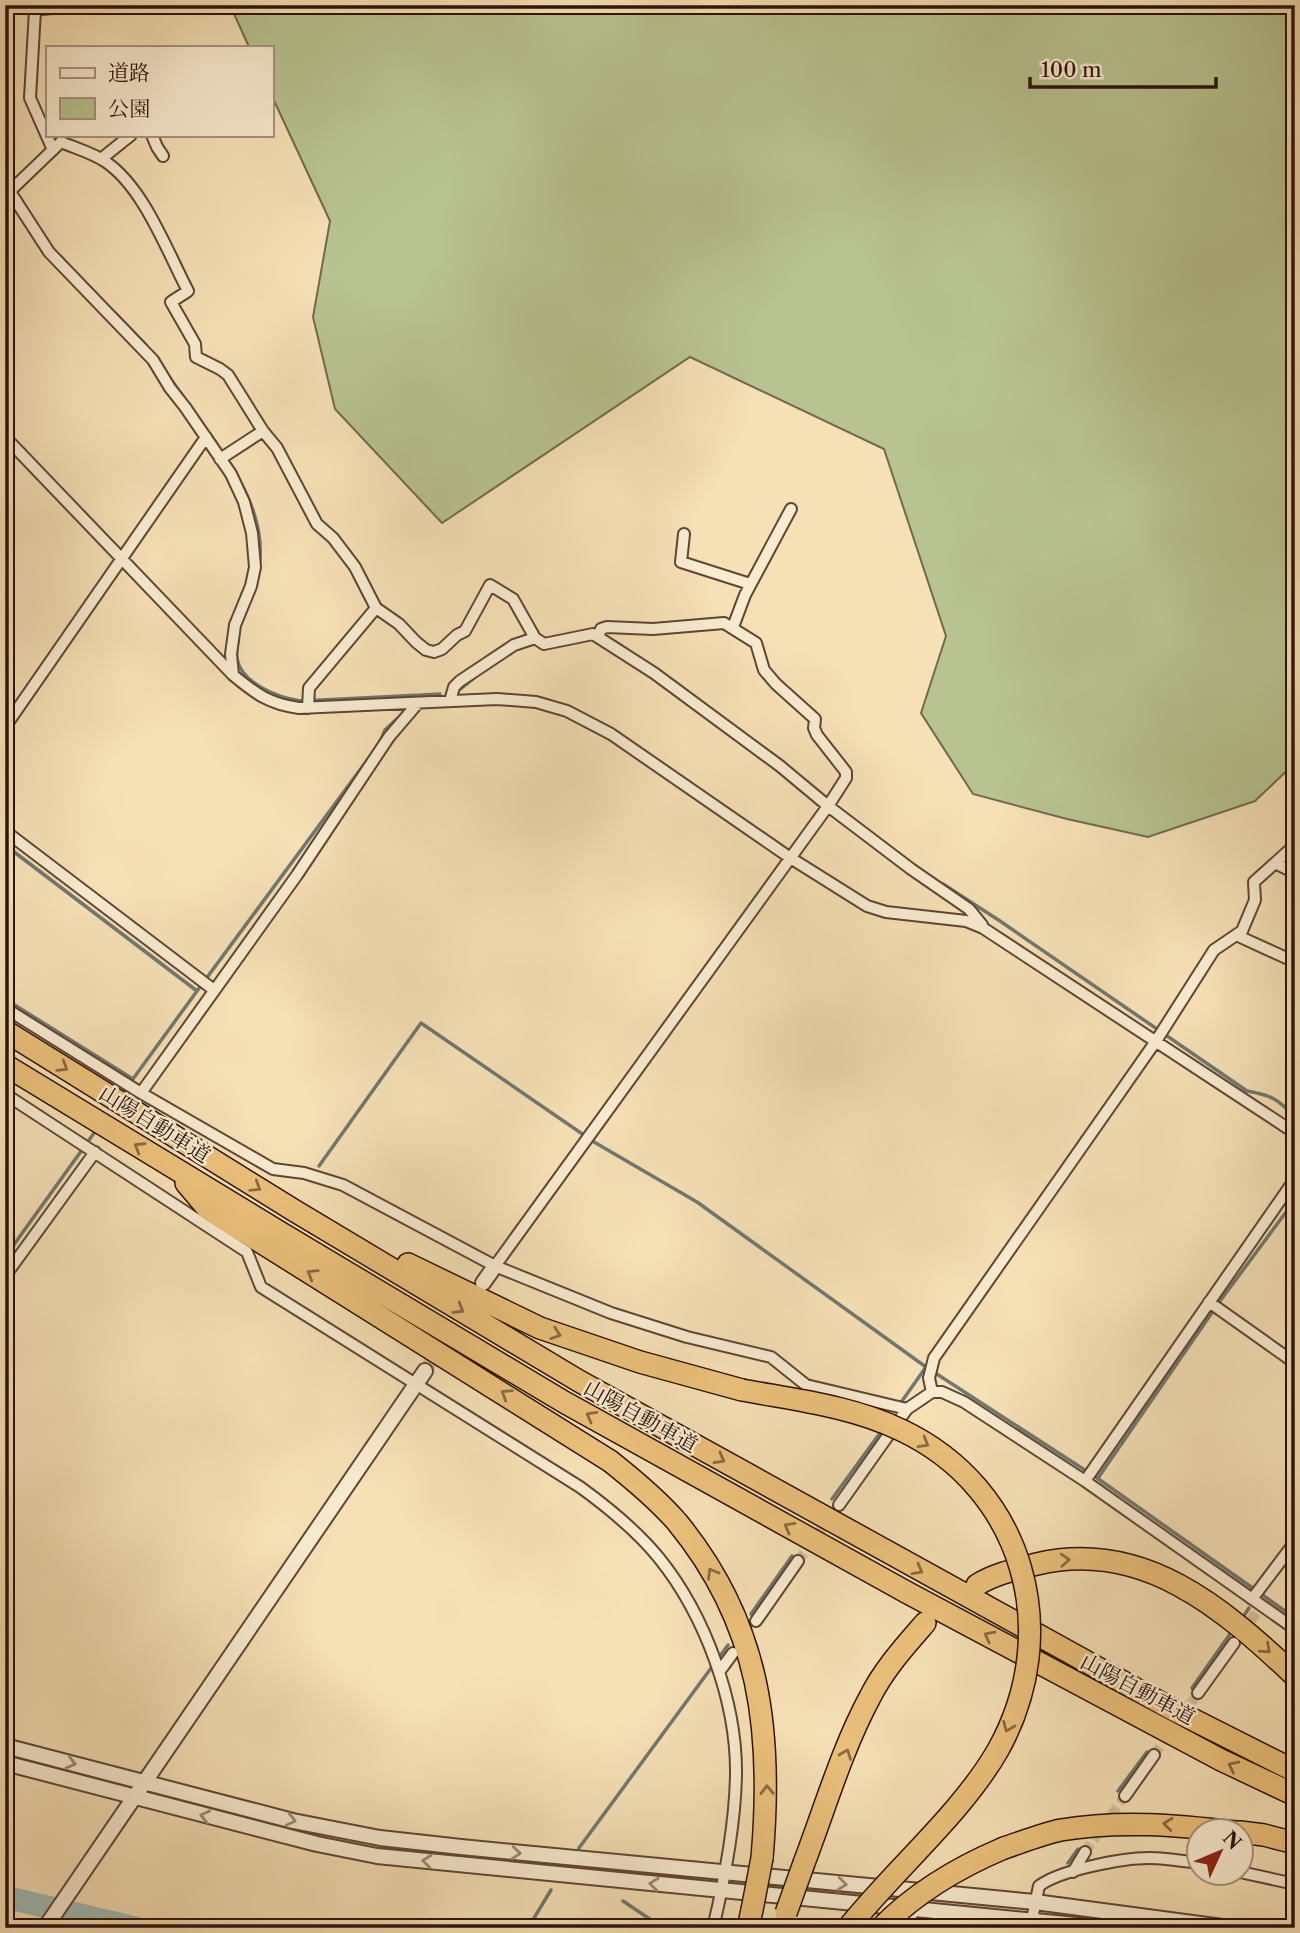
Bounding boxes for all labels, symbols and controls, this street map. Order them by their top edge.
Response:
legend [46,46,273,136]
scale bar [1030,46,1216,90]
text: 100 m [1041,57,1102,82]
text: 道路 [108,60,150,85]
text: 公園 [108,96,150,121]
one-way arrow [56,1058,69,1071]
street label: 山陽自動車道 [95,1080,215,1168]
one-way arrow [133,1142,146,1155]
one-way arrow [249,1179,262,1192]
one-way arrow [307,1270,320,1283]
one-way arrow [451,1301,464,1314]
one-way arrow [550,1326,562,1340]
street label: 山陽自動車道 [580,1375,702,1457]
one-way arrow [501,1389,514,1402]
one-way arrow [585,1411,598,1424]
one-way arrow [916,1435,929,1448]
one-way arrow [712,1451,725,1464]
one-way arrow [784,1522,797,1535]
one-way arrow [1060,1552,1071,1567]
one-way arrow [911,1562,924,1575]
one-way arrow [707,1568,720,1581]
one-way arrow [984,1631,996,1644]
one-way arrow [1258,1641,1271,1654]
street label: 山陽自動車道 [1077,1648,1199,1730]
one-way arrow [1002,1719,1016,1732]
one-way arrow [837,1748,851,1760]
one-way arrow [65,1755,77,1769]
one-way arrow [1228,1760,1240,1774]
one-way arrow [759,1785,774,1796]
one-way arrow [199,1810,211,1824]
one-way arrow [285,1812,297,1827]
one-way arrow [1162,1817,1173,1832]
north arrow [1184,1818,1254,1888]
text: N [1218,1827,1246,1854]
one-way arrow [511,1845,522,1860]
one-way arrow [422,1854,433,1869]
one-way arrow [648,1877,659,1892]
one-way arrow [837,1877,848,1892]

